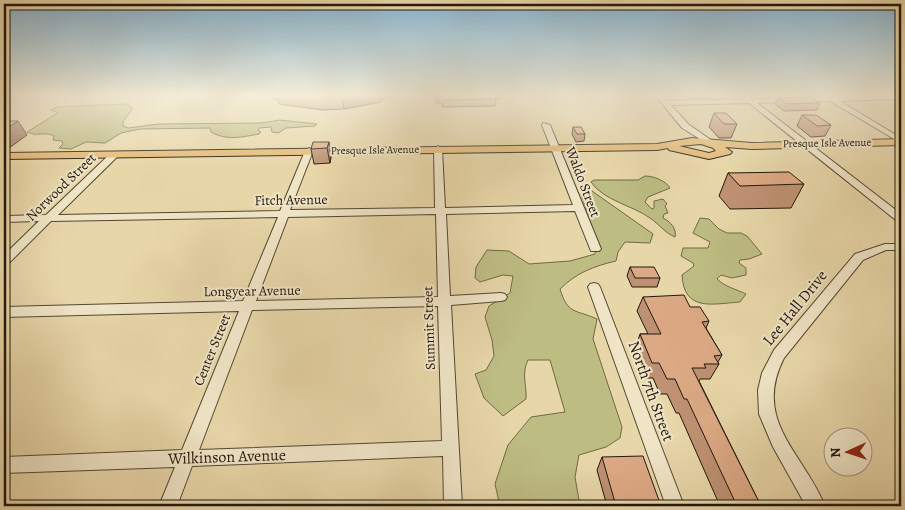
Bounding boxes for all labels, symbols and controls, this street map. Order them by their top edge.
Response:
street label: Presque Isle Avenue [782,135,872,151]
street label: Presque Isle Avenue [330,142,420,158]
street label: Waldo Street [561,143,605,220]
street label: Norwood Street [22,148,100,225]
street label: Fitch Avenue [254,190,328,210]
street label: Lee Hall Drive [758,265,832,351]
street label: Longyear Avenue [203,281,301,301]
street label: Summit Street [418,285,440,370]
street label: Center Street [189,311,235,389]
street label: North 7th Street [623,338,679,444]
north arrow [822,428,872,478]
street label: Wilkinson Avenue [167,444,286,470]
text: N [826,447,845,458]

